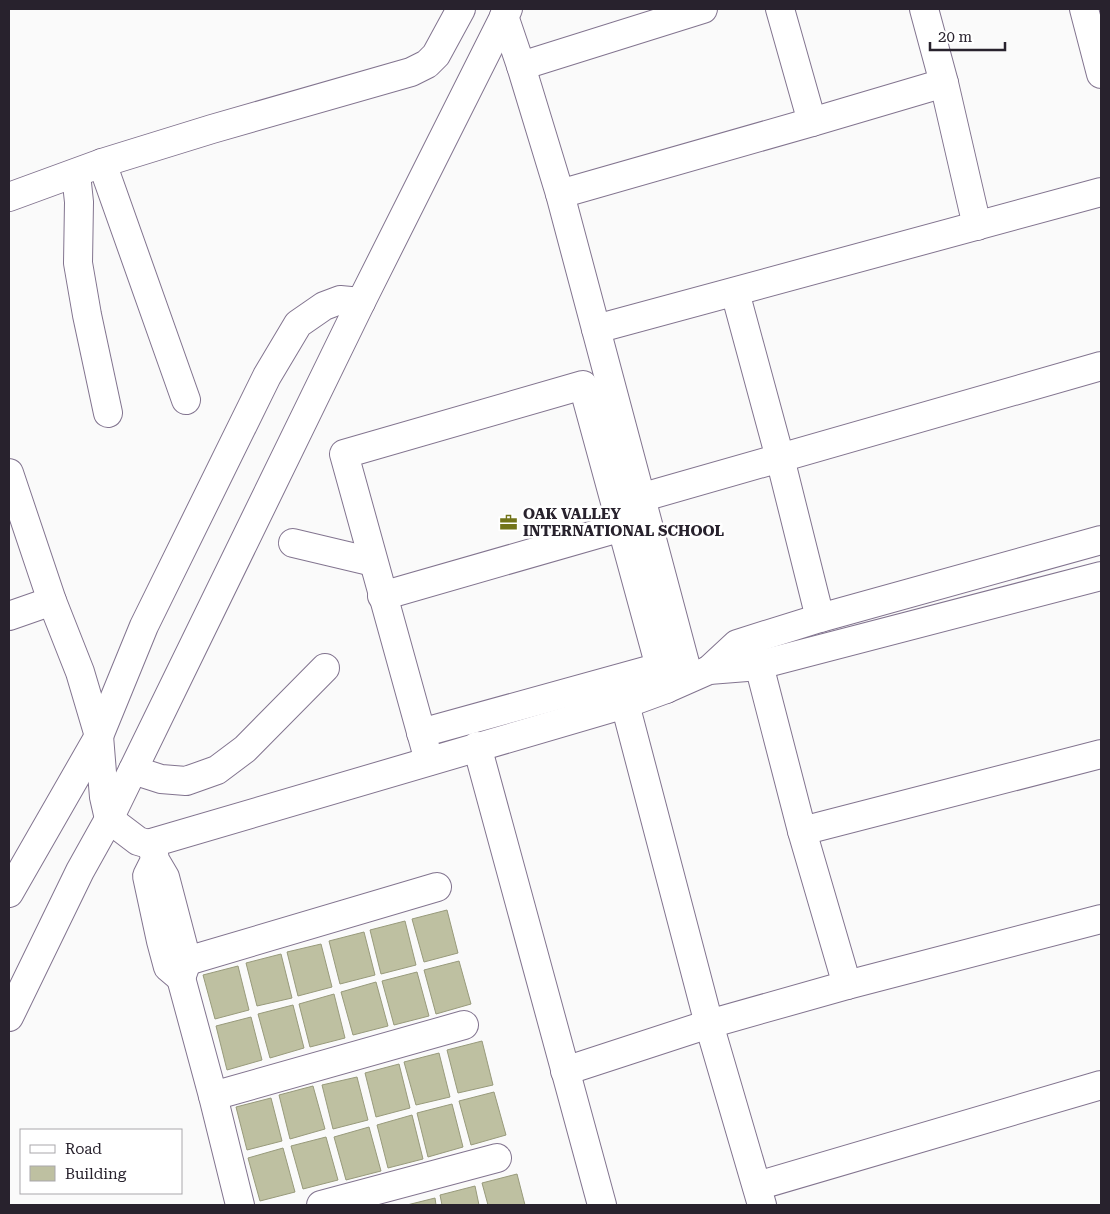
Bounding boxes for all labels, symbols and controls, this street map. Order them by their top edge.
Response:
scale bar [930,20,1005,52]
text: 20 m [938,28,973,46]
place label: OAK VALLEY INTERNATIONAL SCHOOL [523,505,725,540]
office icon: OAK VALLEY INTERNATIONAL SCHOOL [499,513,519,533]
legend [20,1129,182,1194]
text: Road [65,1140,102,1158]
text: Building [65,1165,127,1183]

